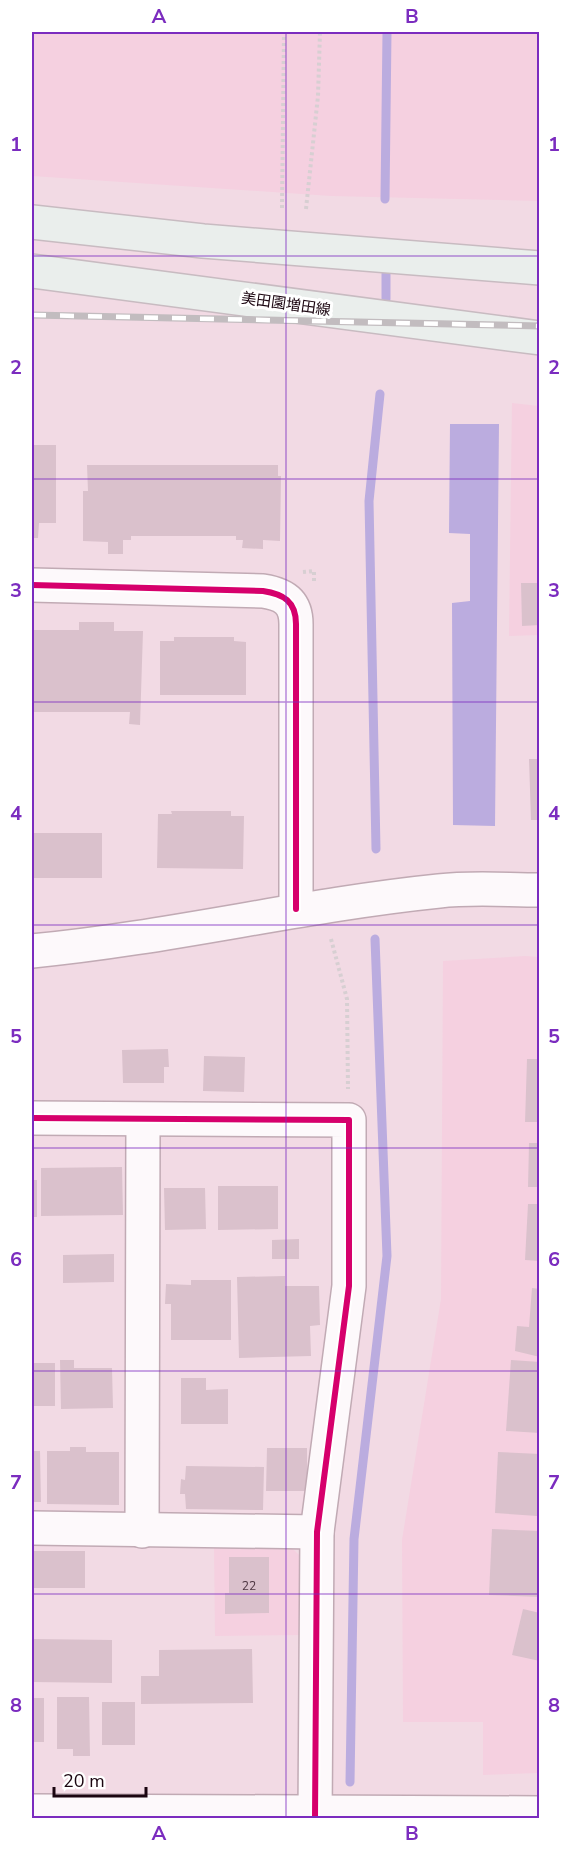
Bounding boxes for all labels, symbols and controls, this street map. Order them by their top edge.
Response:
text: A [152,3,167,30]
text: B [405,3,419,30]
text: 1 [10,131,22,158]
text: 1 [548,131,560,158]
street label: 美田園増田線 [240,288,332,320]
text: 2 [10,354,22,381]
text: 2 [548,354,560,381]
text: 3 [10,577,22,604]
text: 3 [548,577,560,604]
text: 4 [10,800,22,827]
text: 4 [548,800,560,827]
text: 5 [10,1023,22,1050]
text: 5 [548,1023,560,1050]
text: 6 [10,1246,22,1273]
text: 6 [548,1246,560,1273]
text: 7 [10,1469,22,1496]
text: 7 [548,1469,560,1496]
house number: 22 [242,1578,256,1594]
text: 8 [10,1692,22,1719]
text: 8 [548,1692,560,1719]
scale bar [54,1760,146,1798]
text: 20 m [63,1769,105,1793]
text: A [152,1820,167,1847]
text: B [405,1820,419,1847]

